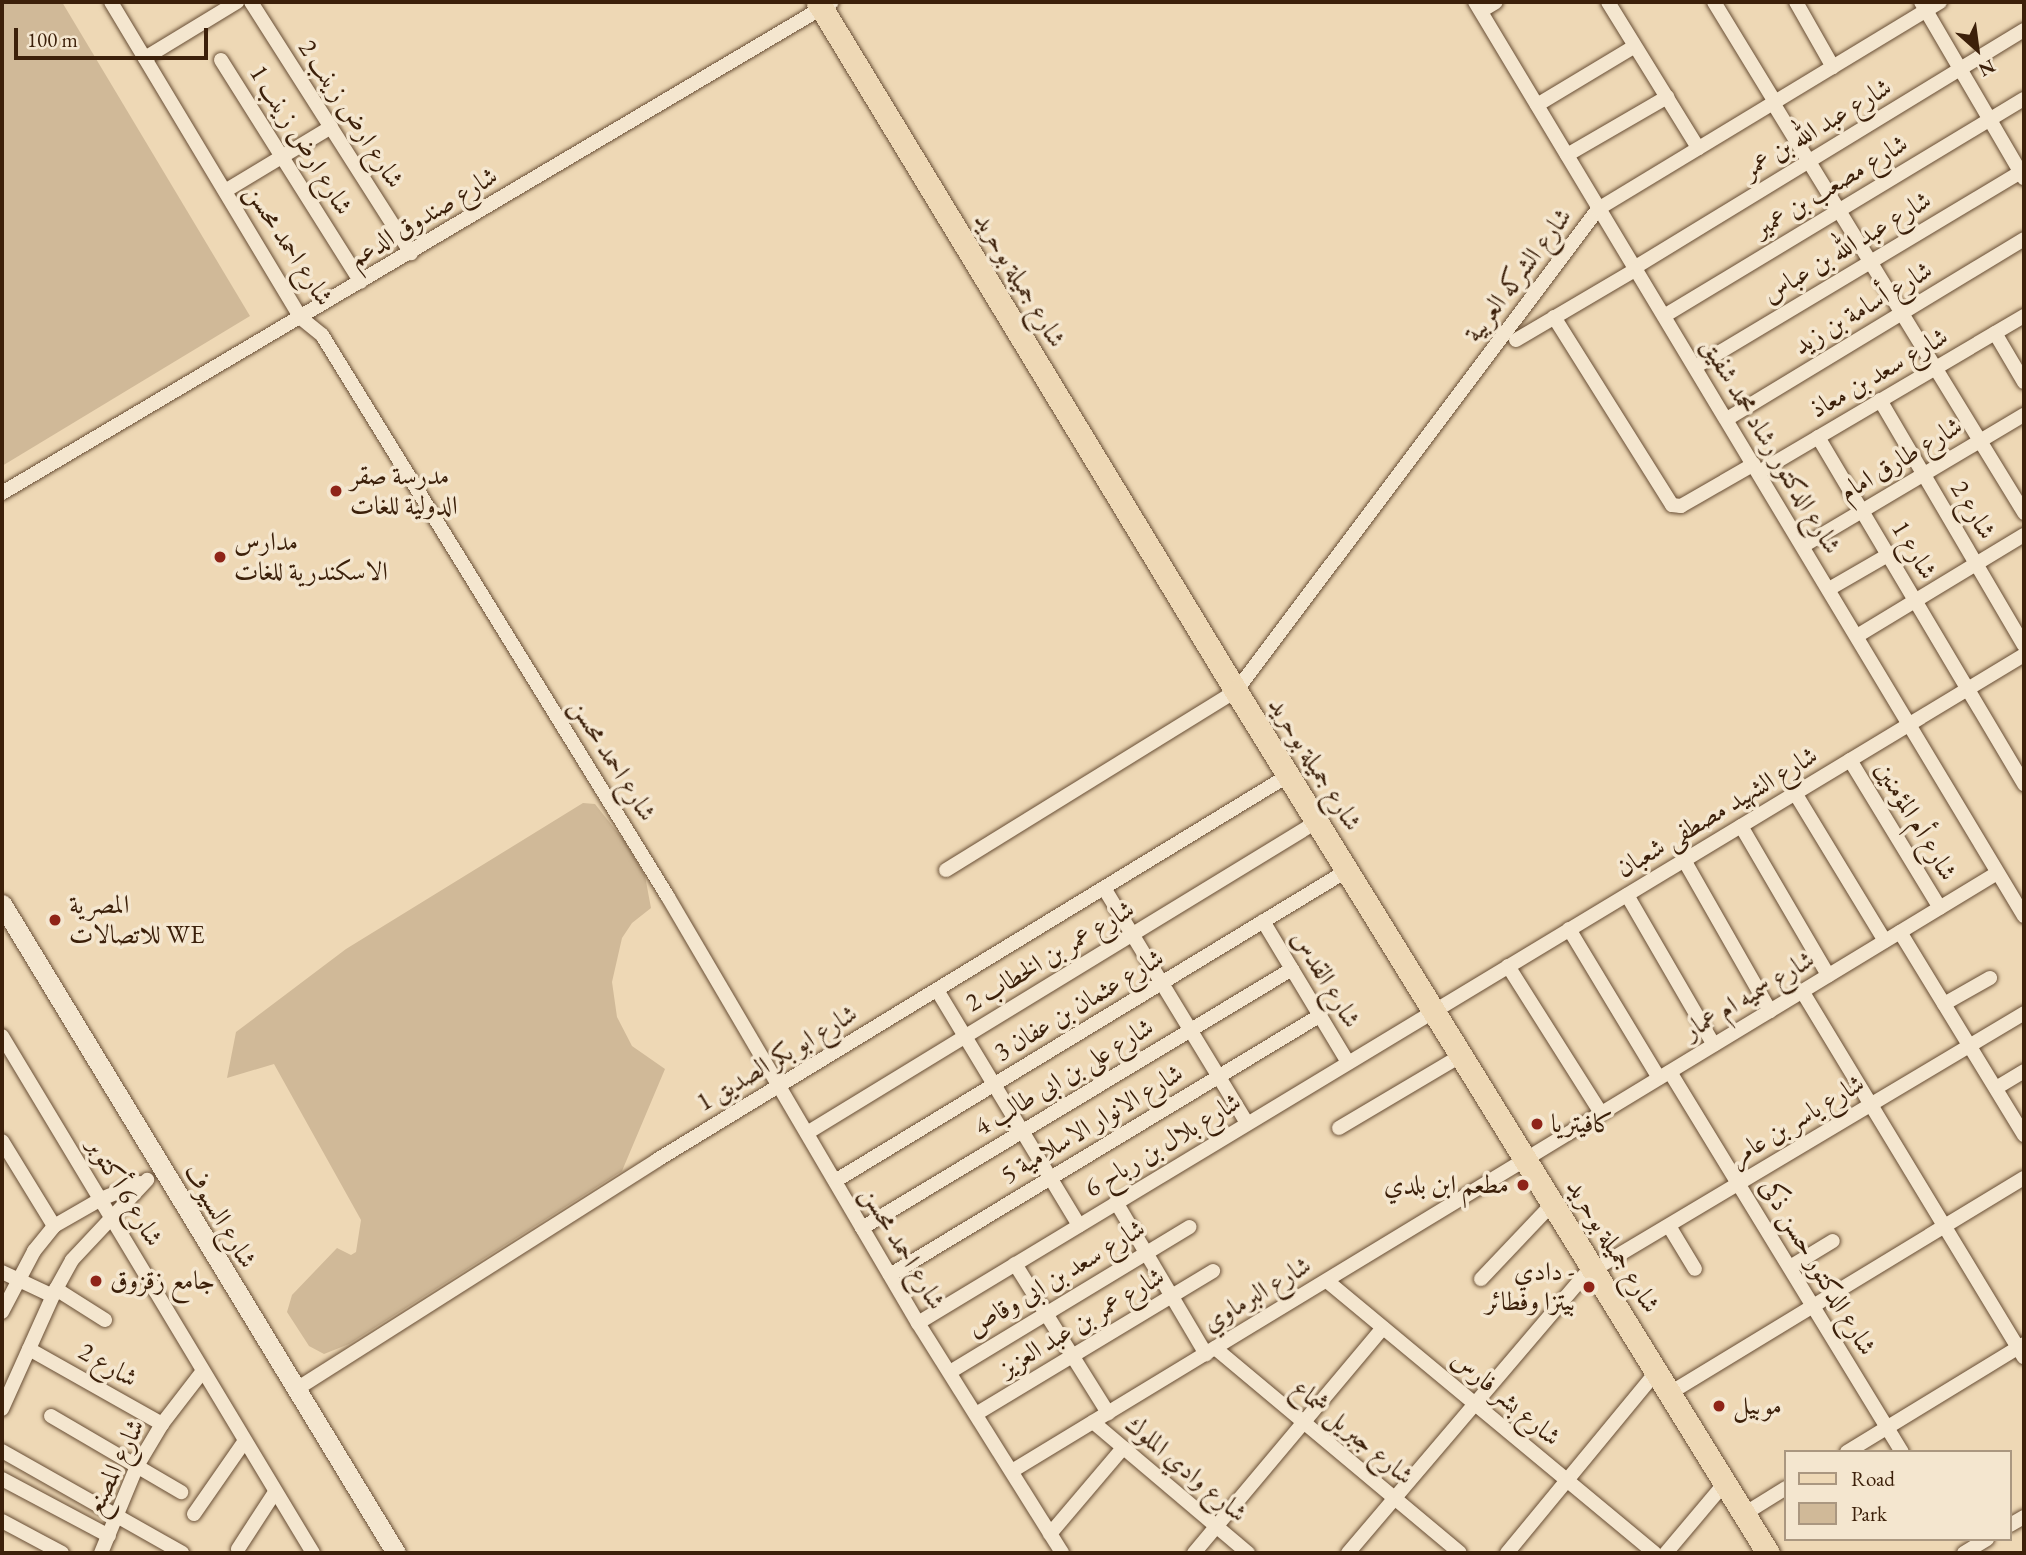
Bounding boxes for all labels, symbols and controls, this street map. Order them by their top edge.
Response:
scale bar [18,14,212,58]
north arrow [1942,14,2012,84]
text: 100 m [27,26,78,53]
street label: شارع ارض زينب 2 [291,34,411,194]
text: N [1974,53,2000,83]
street label: شارع ارض زينب 1 [243,59,359,221]
street label: شارع عبد الله بن عمر [1737,71,1897,185]
street label: شارع مصعب بن عمير [1748,128,1914,244]
street label: شارع صندوق الدعم [343,160,503,274]
street label: شارع احمد محسن [238,178,340,312]
street label: شارع عبد الله بن عباس [1757,184,1937,310]
street label: شارع الشركه العربية [1457,202,1579,348]
street label: شارع جميلة بوحريد [967,207,1073,353]
street label: شارع أسامة بن زيد [1788,254,1938,362]
street label: شارع سعد بن معاذ [1805,321,1953,425]
street label: شارع الدكتور رشاد محمد شفيق [1694,332,1848,560]
street label: شارع طارق امام [1834,410,1968,508]
place label: مدرسة صقر الدولية للغات [350,460,458,522]
street label: شارع 2 [1943,475,2003,545]
marker: مدرسة صقر الدولية للغات [328,483,344,499]
street label: شارع 1 [1884,515,1944,585]
place label: مدارس الاسكندرية للغات [234,526,388,588]
marker: مدارس الاسكندرية للغات [212,549,228,565]
street label: شارع جميلة بوحريد [1261,691,1369,837]
street label: شارع احمد محسن [563,693,663,827]
street label: شارع الشهيد مصطفى شعبان [1611,740,1823,884]
street label: شارع أم المؤمنين [1868,756,1964,886]
place label: المصرية للاتصالات WE [69,889,205,950]
street label: شارع عمر بن الخطاب 2 [960,893,1140,1019]
marker: المصرية للاتصالات WE [47,912,63,928]
street label: شارع القدس [1285,925,1367,1033]
street label: شارع عثمان بن عفان 3 [988,942,1170,1068]
street label: شارع سميه ام عمار [1678,944,1820,1046]
street label: شارع ابو بكر الصديق 1 [691,998,863,1118]
street label: شارع على بن ابى طالب 4 [969,1011,1159,1143]
street label: شارع الانوار الاسلامية 5 [995,1057,1189,1191]
street label: شارع ياسر بن عامر [1724,1068,1870,1172]
street label: شارع بلال بن رباح 6 [1079,1086,1247,1204]
place label: كافيتريا [1551,1108,1613,1140]
marker: كافيتريا [1529,1116,1545,1132]
street label: شارع 6 أكتوبر [80,1132,170,1252]
street label: شارع السيوف [177,1158,263,1274]
place label: مطعم ابن بلدي [1384,1169,1509,1201]
street label: شارع جميلة بوحريد [1559,1173,1667,1319]
street label: شارع الدكتور حسن ذكى [1753,1173,1883,1361]
marker: مطعم ابن بلدي [1515,1177,1531,1193]
street label: شارع احمد محسن [854,1180,952,1316]
street label: شارع سعد بن ابى وقاص [961,1213,1151,1343]
street label: شارع البرماوي [1197,1249,1317,1339]
place label: دادي - بيتزا وفطائر [1485,1256,1575,1318]
street label: شارع عمر بن عبد العزيز [994,1261,1170,1383]
place label: جامع زقزوق [110,1265,215,1297]
marker: جامع زقزوق [88,1273,104,1289]
marker: دادي - بيتزا وفطائر [1581,1279,1597,1295]
street label: شارع 2 [73,1336,143,1394]
street label: شارع بشر فارس [1445,1343,1567,1453]
street label: شارع جبريل شماع [1286,1372,1420,1492]
place label: موبيل [1733,1390,1782,1422]
marker: موبيل [1711,1398,1727,1414]
street label: شارع وادي الملوك [1119,1409,1253,1529]
street label: شارع المصنع [78,1414,152,1520]
legend [1784,1450,2012,1541]
text: Road [1851,1465,1895,1492]
text: Park [1851,1500,1887,1527]

